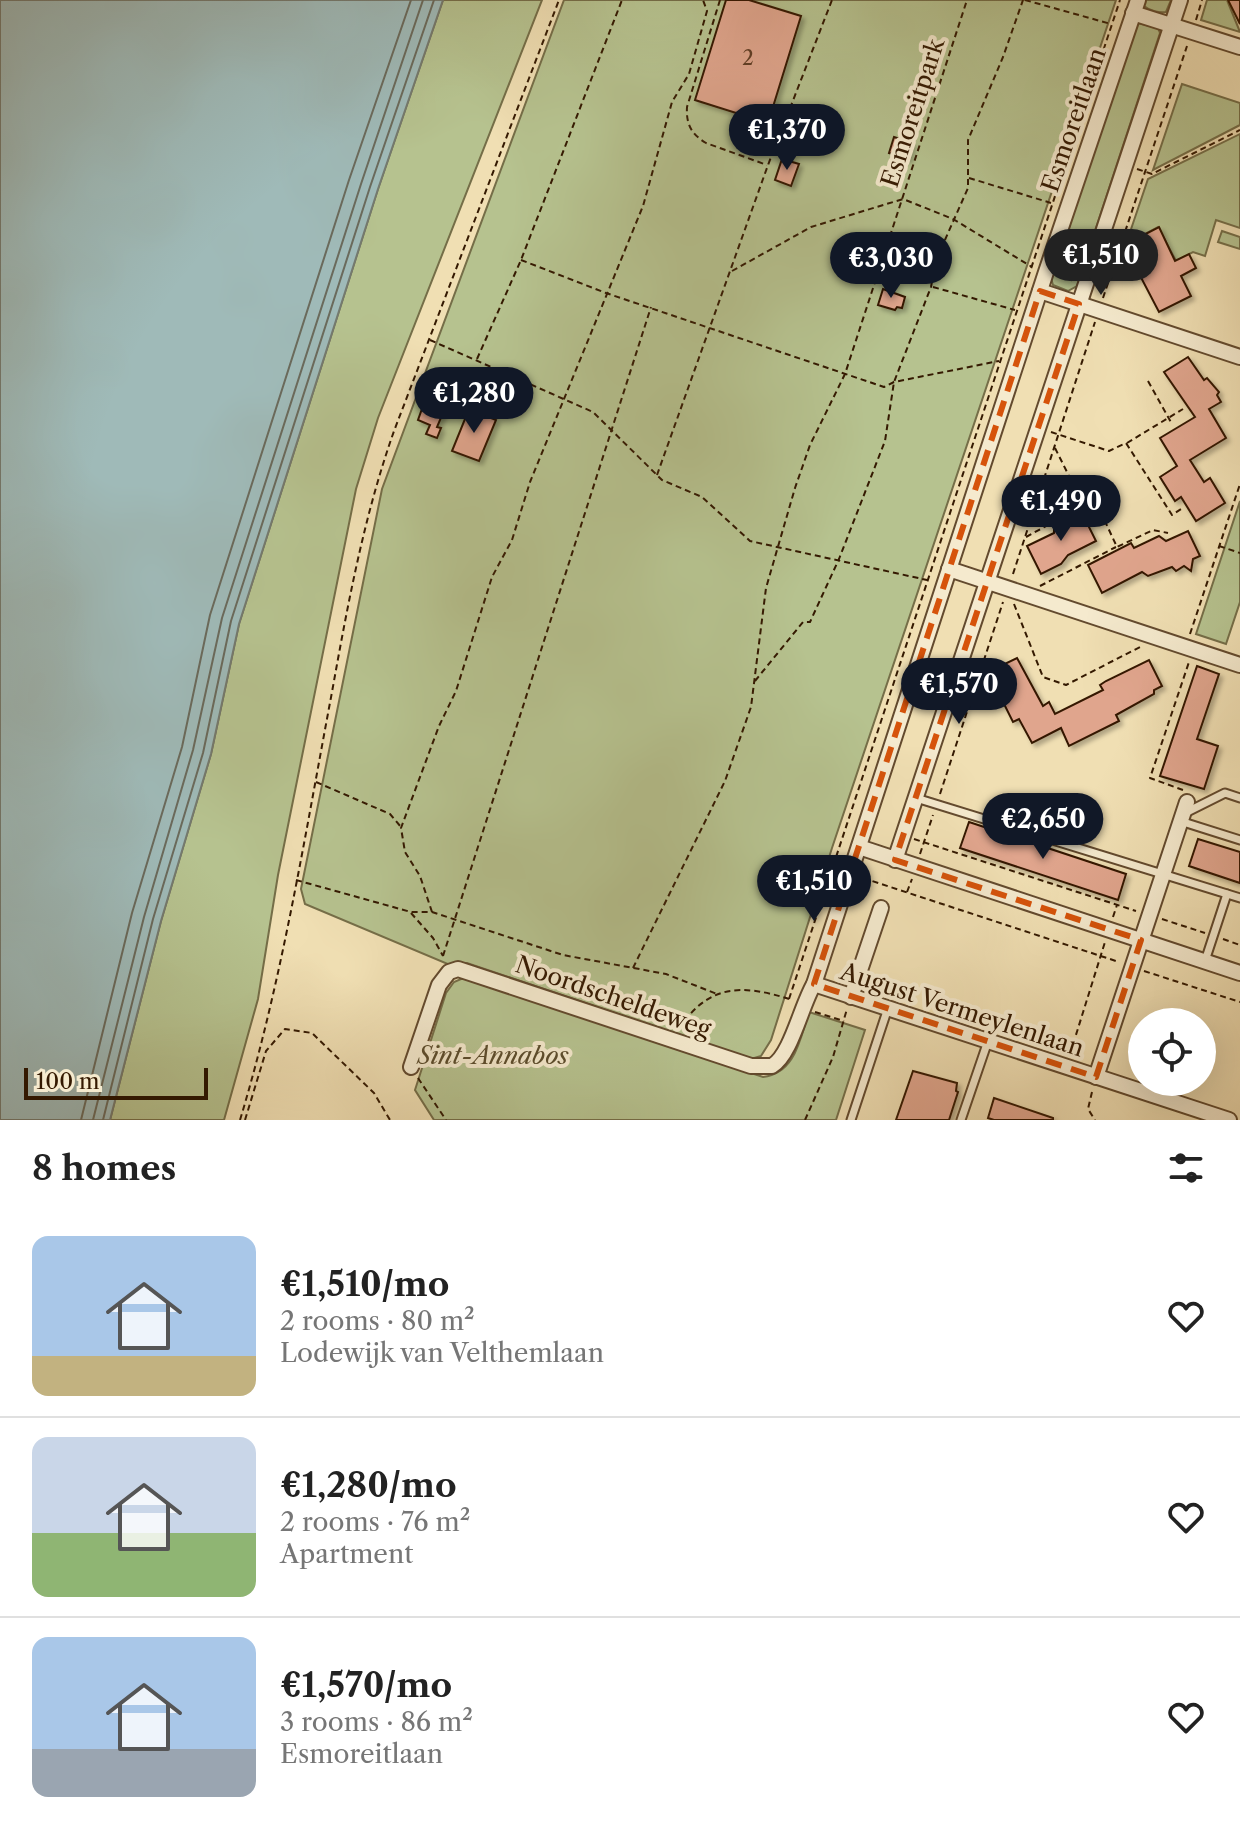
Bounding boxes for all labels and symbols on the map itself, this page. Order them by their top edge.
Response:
street label: Esmoreitpark [875,34,951,191]
street label: Esmoreitlaan [1035,44,1112,196]
house number: 2 [742,46,754,70]
pin: €1,370 [722,104,852,172]
pin: €1,510 [1036,229,1166,297]
pin: €3,030 [826,232,956,300]
pin: €1,280 [409,367,539,435]
pin: €1,490 [996,475,1126,543]
pin: €1,570 [894,658,1024,726]
pin: €2,650 [978,793,1108,861]
pin: €1,510 [749,855,879,923]
street label: Noordscheldeweg [512,949,715,1044]
street label: August Vermeylenlaan [836,956,1088,1063]
park label: Sint-Annabos [415,1041,569,1070]
scale bar [24,1064,208,1100]

